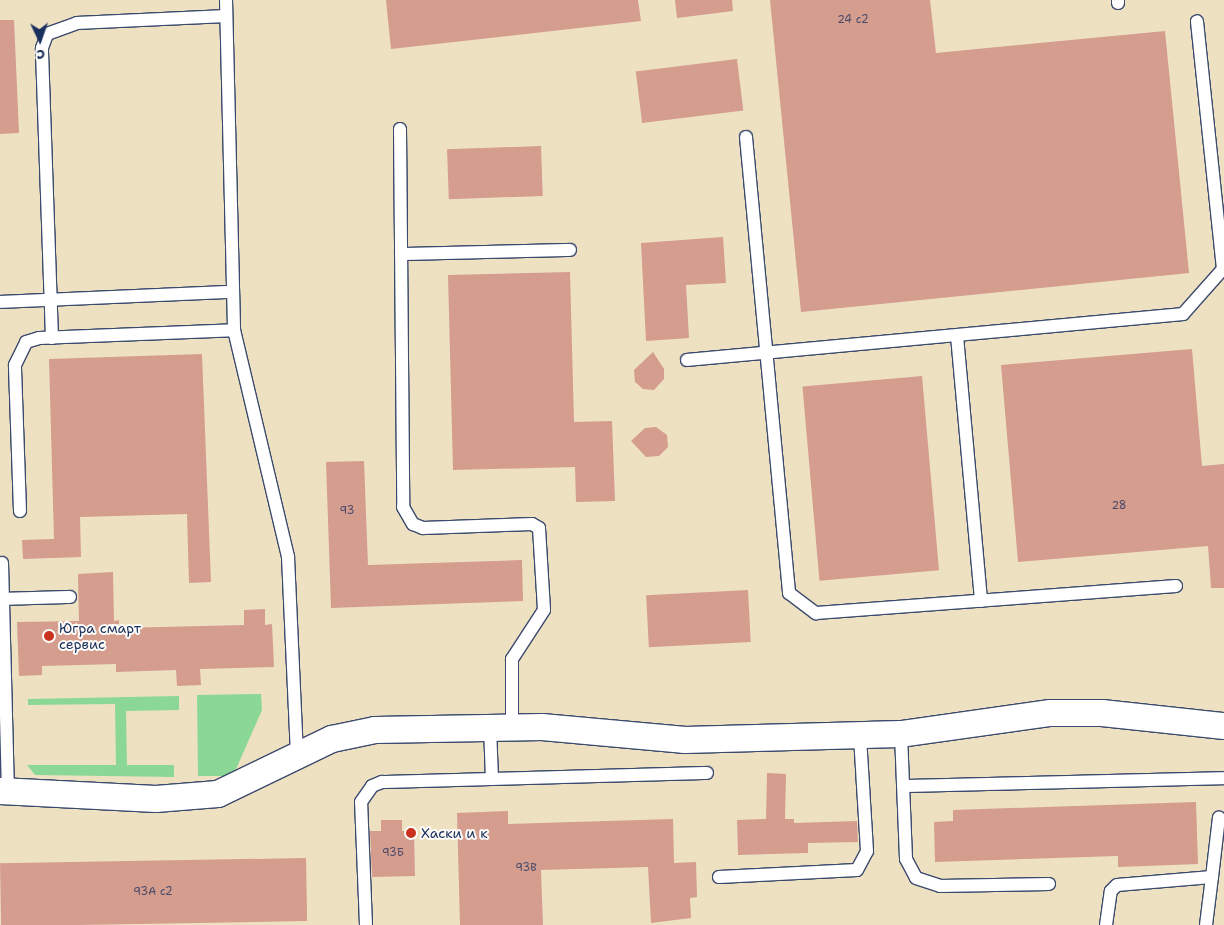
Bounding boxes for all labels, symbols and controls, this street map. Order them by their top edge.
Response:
house number: 24 с2 [837,13,869,27]
north arrow [15,15,65,65]
text: С [36,46,46,64]
house number: 28 [1111,499,1127,513]
house number: 93 [340,504,354,518]
place label: Югра смарт сервис [59,620,141,652]
marker: Югра смарт сервис [43,630,55,642]
place label: Хаски и к [421,825,488,841]
marker: Хаски и к [405,827,417,839]
house number: 93Б [382,846,404,860]
house number: 93В [515,861,537,875]
house number: 93А с2 [133,885,173,899]

